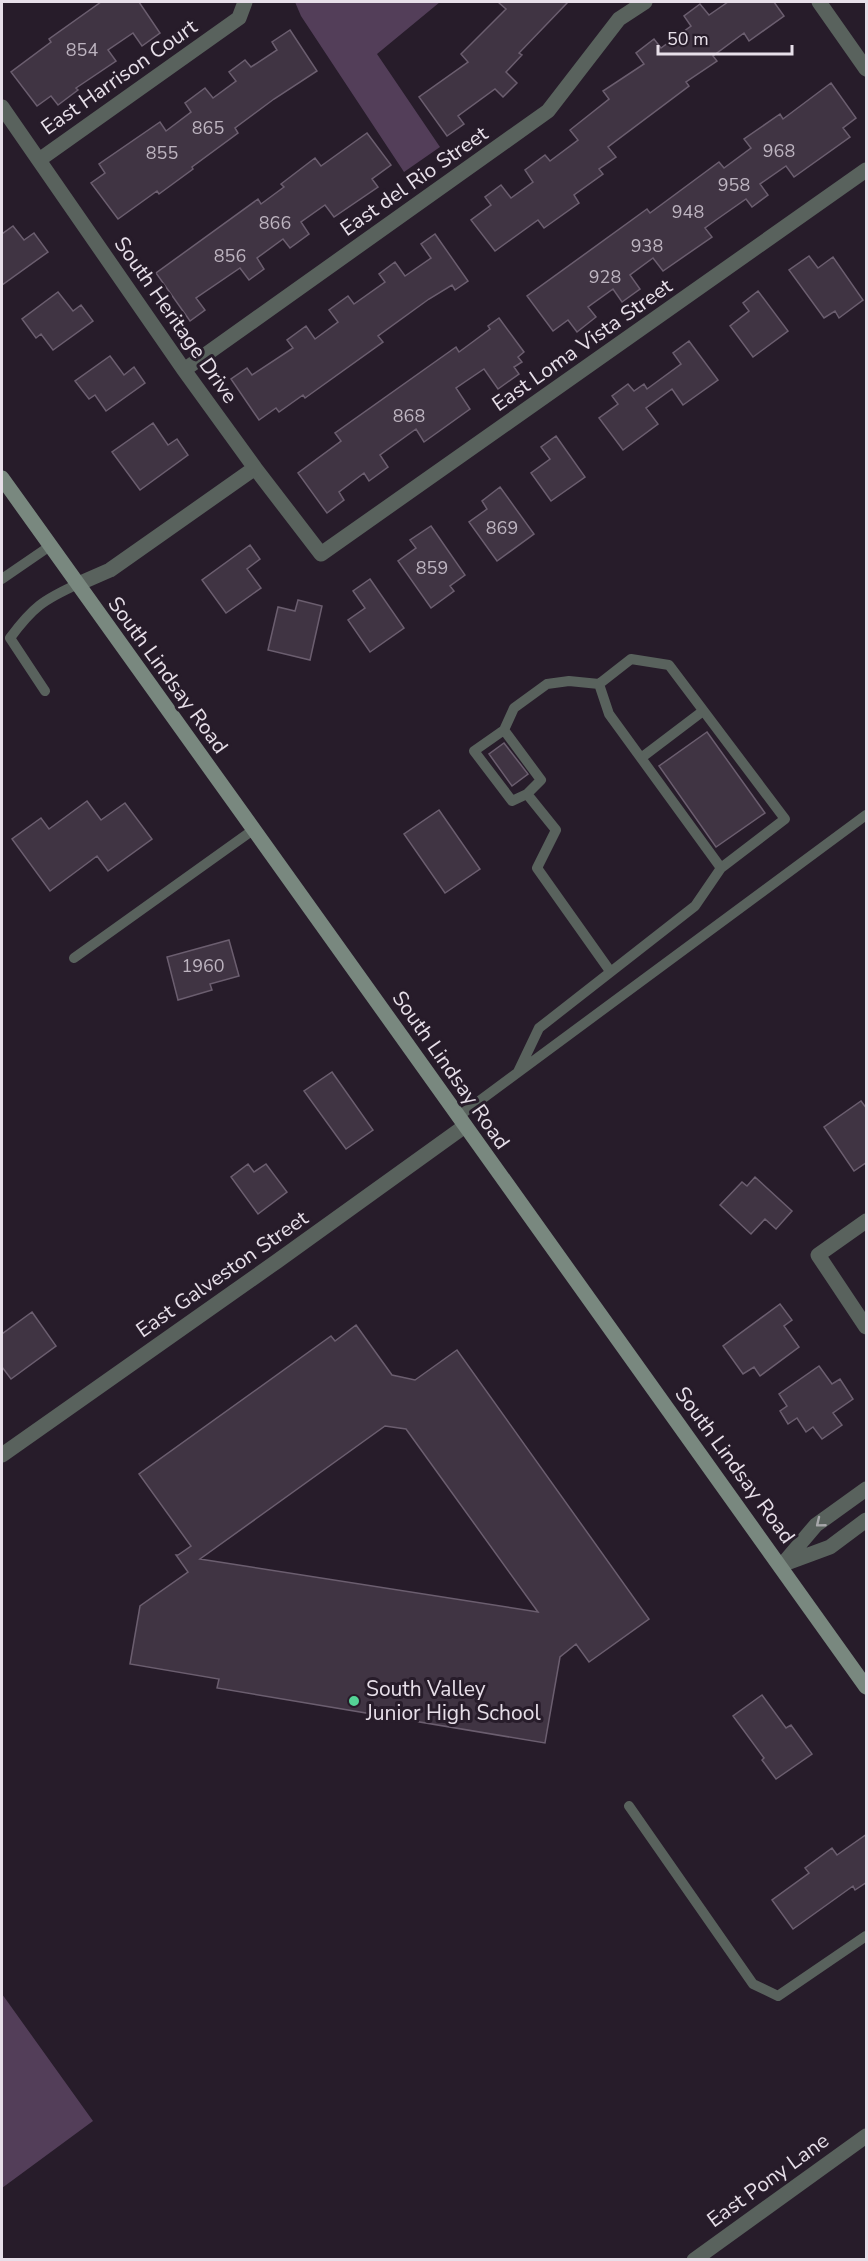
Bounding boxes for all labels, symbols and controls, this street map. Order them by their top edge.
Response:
street label: East Harrison Court [35,12,203,141]
scale bar [658,18,792,56]
text: 50 m [667,27,709,51]
house number: 854 [66,38,98,62]
house number: 865 [192,116,224,140]
street label: East del Rio Street [335,119,494,242]
house number: 968 [763,139,795,163]
house number: 855 [146,141,178,165]
house number: 958 [718,173,750,197]
house number: 948 [672,200,704,224]
house number: 866 [259,211,291,235]
street label: South Heritage Drive [108,231,244,409]
house number: 938 [631,234,663,258]
house number: 856 [214,244,246,268]
house number: 928 [589,265,621,289]
street label: East Loma Vista Street [486,272,678,418]
house number: 868 [393,404,425,428]
house number: 869 [486,516,518,540]
house number: 859 [416,556,448,580]
street label: South Lindsay Road [102,591,234,759]
house number: 1960 [181,954,225,978]
street label: South Lindsay Road [386,985,516,1155]
street label: East Galveston Street [131,1204,314,1344]
street label: South Lindsay Road [669,1381,801,1549]
one-way arrow [816,1515,827,1526]
place label: South Valley Junior High School [365,1675,541,1727]
marker: South Valley Junior High School [347,1694,361,1708]
street label: East Pony Lane [701,2126,835,2234]

